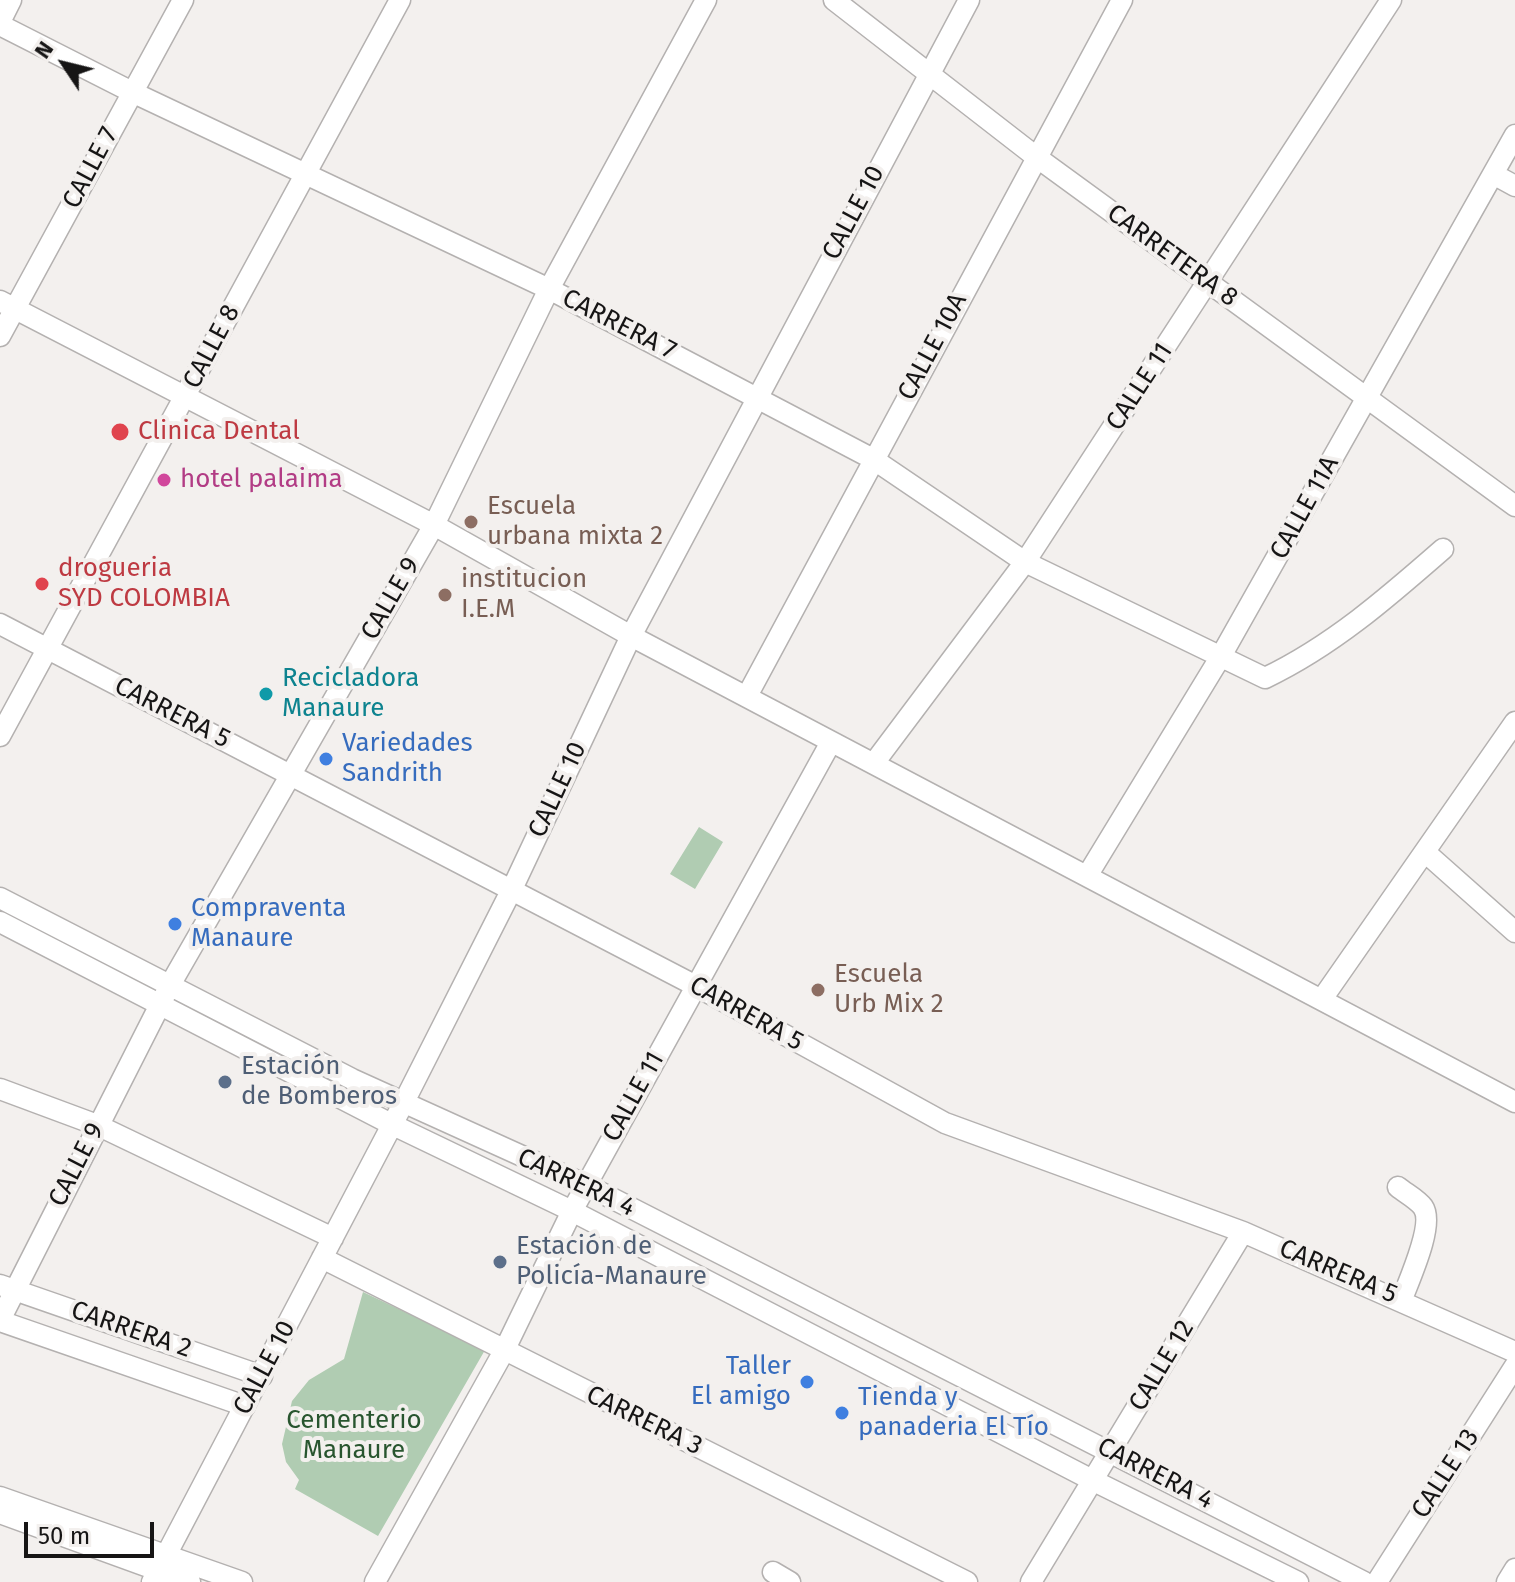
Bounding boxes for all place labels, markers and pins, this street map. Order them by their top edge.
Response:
place label: Clinica Dental [138,416,300,448]
marker: Clinica Dental [109,421,131,443]
place label: hotel palaima [180,464,343,496]
marker: hotel palaima [155,471,173,489]
place label: Escuela urbana mixta 2 [487,491,663,552]
marker: Escuela urbana mixta 2 [462,513,480,531]
place label: drogueria SYD COLOMBIA [58,553,230,614]
place label: institucion I.E.M [461,564,587,626]
marker: drogueria SYD COLOMBIA [33,575,51,593]
marker: institucion I.E.M [436,586,454,604]
place label: Recicladora Manaure [282,663,419,724]
marker: Recicladora Manaure [257,685,275,703]
place label: Variedades Sandrith [342,728,473,790]
marker: Variedades Sandrith [317,750,335,768]
place label: Compraventa Manaure [191,893,346,954]
marker: Compraventa Manaure [166,915,184,933]
place label: Escuela Urb Mix 2 [834,959,944,1020]
marker: Escuela Urb Mix 2 [809,981,827,999]
place label: Estación de Bomberos [241,1051,397,1112]
marker: Estación de Bomberos [216,1073,234,1091]
place label: Estación de Policía-Manaure [516,1231,707,1292]
marker: Estación de Policía-Manaure [491,1253,509,1271]
place label: Taller El amigo [691,1351,791,1412]
marker: Taller El amigo [798,1373,816,1391]
place label: Tienda y panaderia El Tío [858,1382,1049,1444]
marker: Tienda y panaderia El Tío [833,1404,851,1422]

